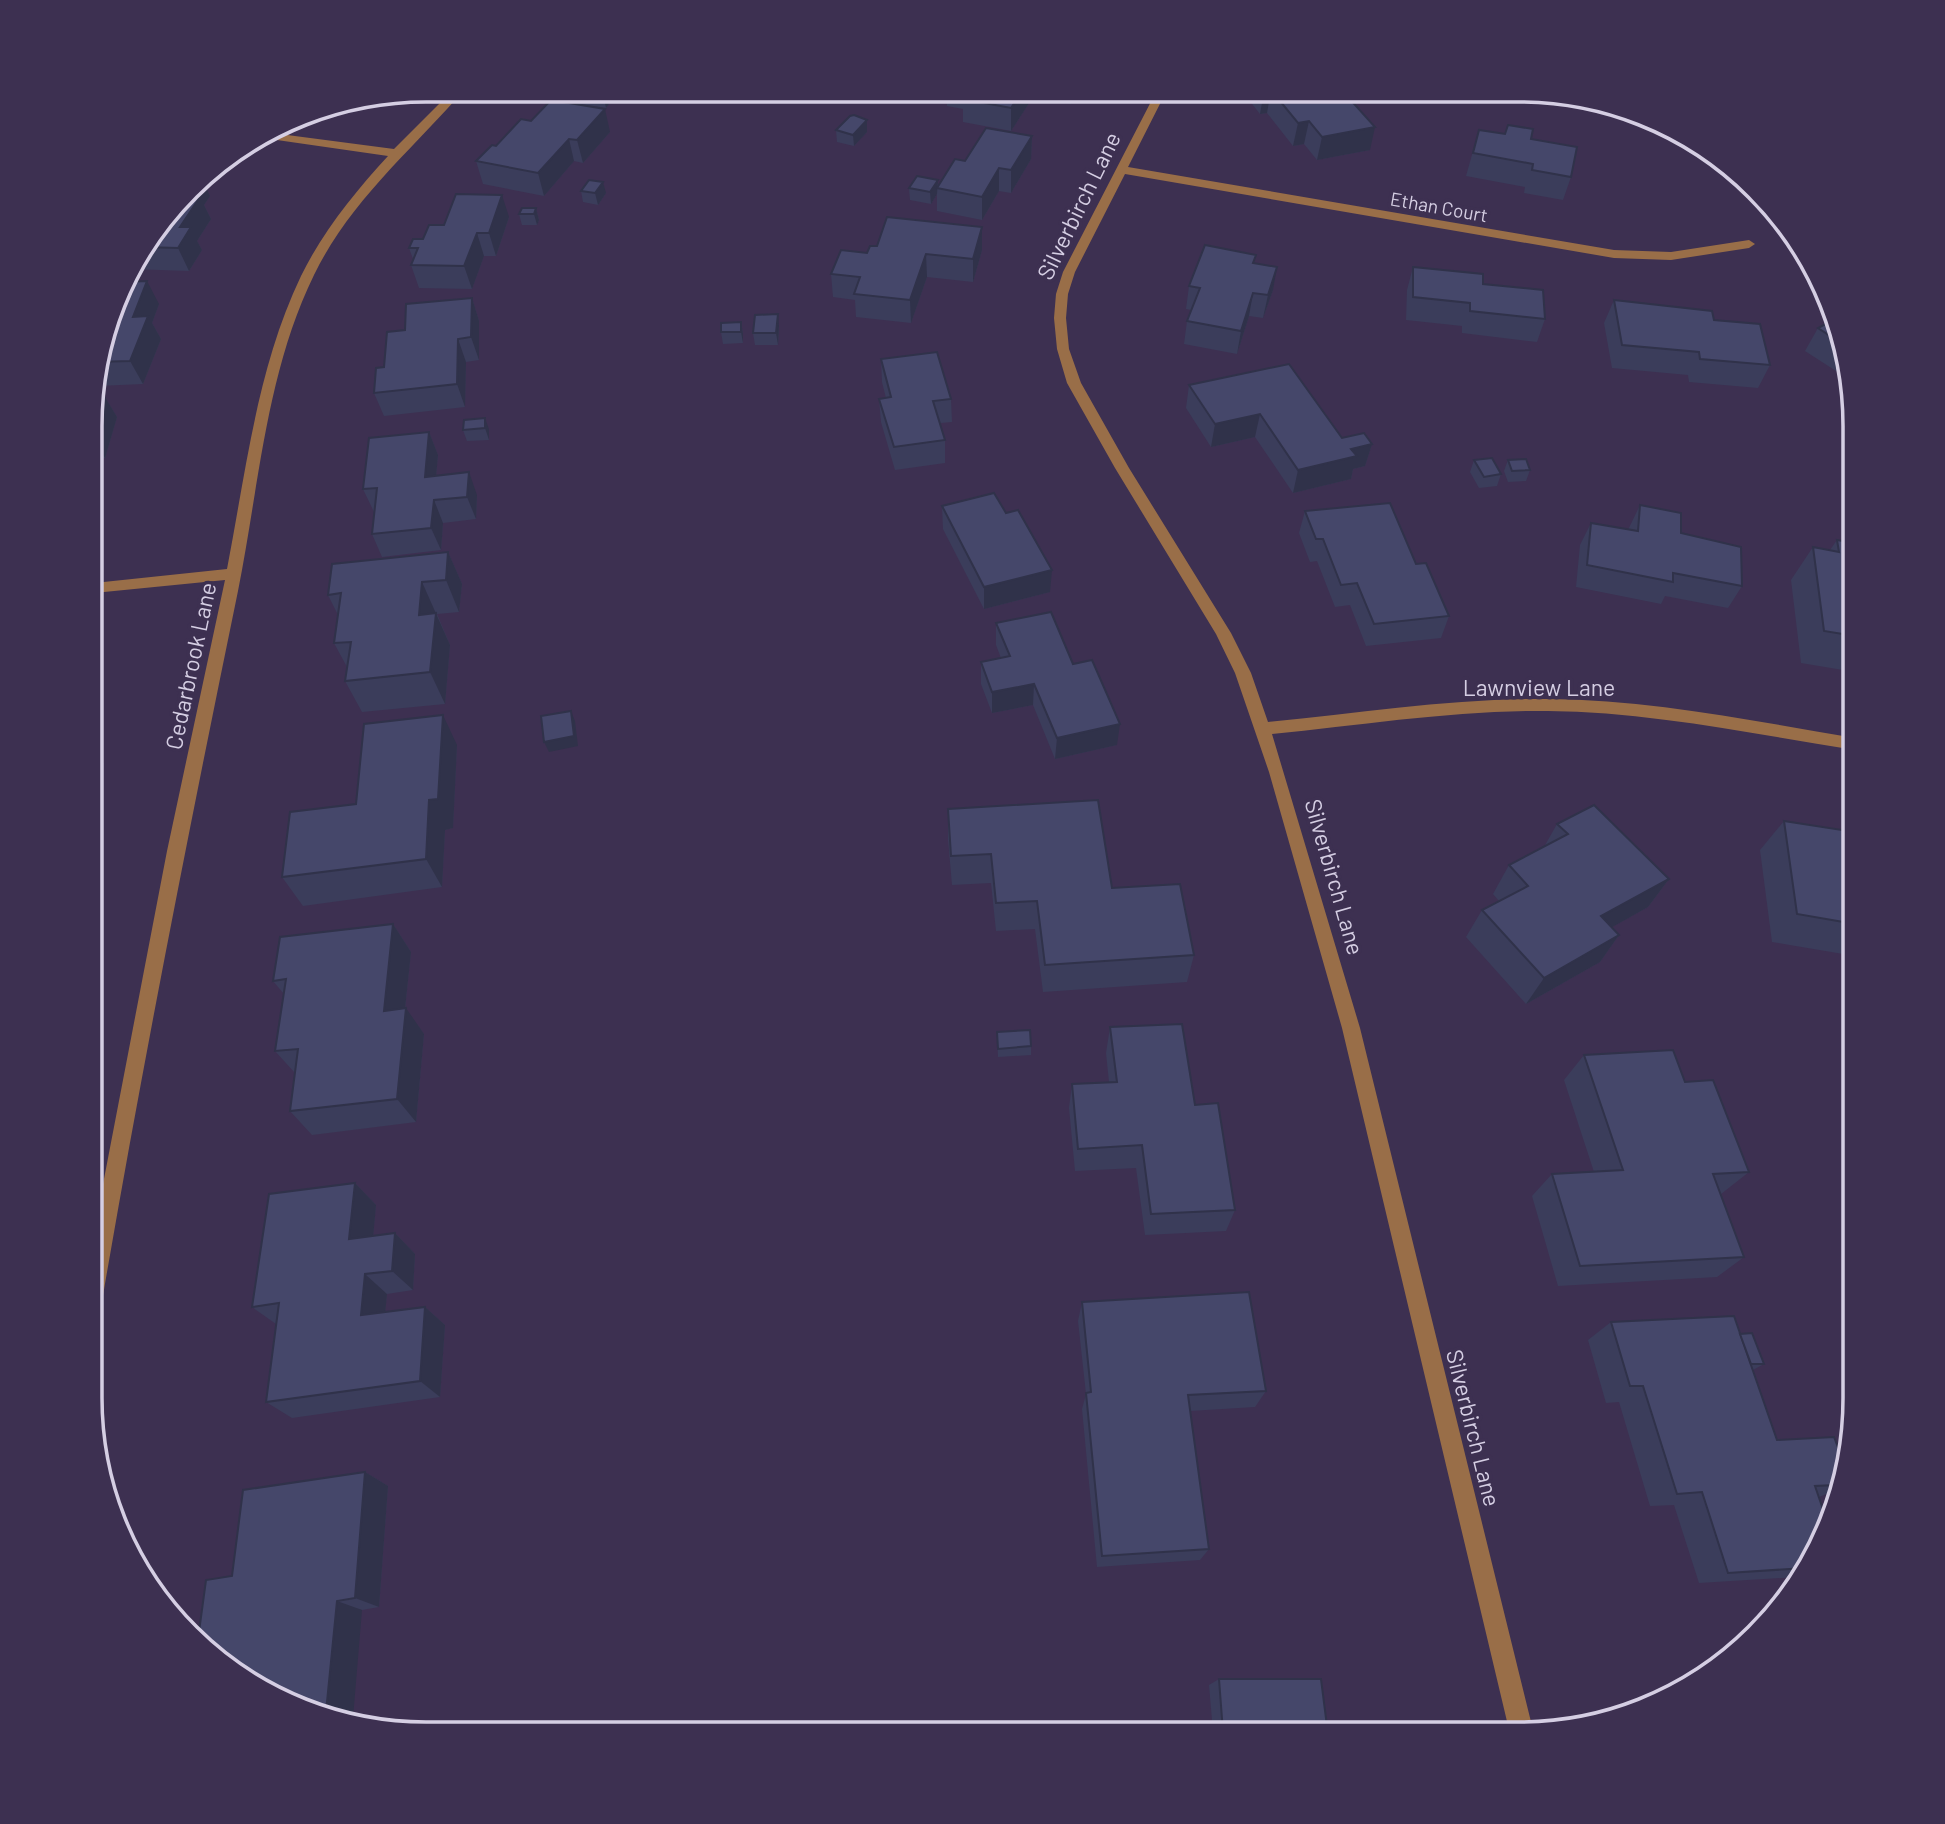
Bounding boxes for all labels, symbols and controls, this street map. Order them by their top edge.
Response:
street label: Silverbirch Lane [1030,127,1126,284]
street label: Ethan Court [1389,187,1490,226]
street label: Cedarbrook Lane [159,580,221,752]
street label: Lawnview Lane [1463,673,1615,701]
street label: Silverbirch Lane [1299,796,1371,958]
street label: Silverbirch Lane [1441,1346,1507,1509]

